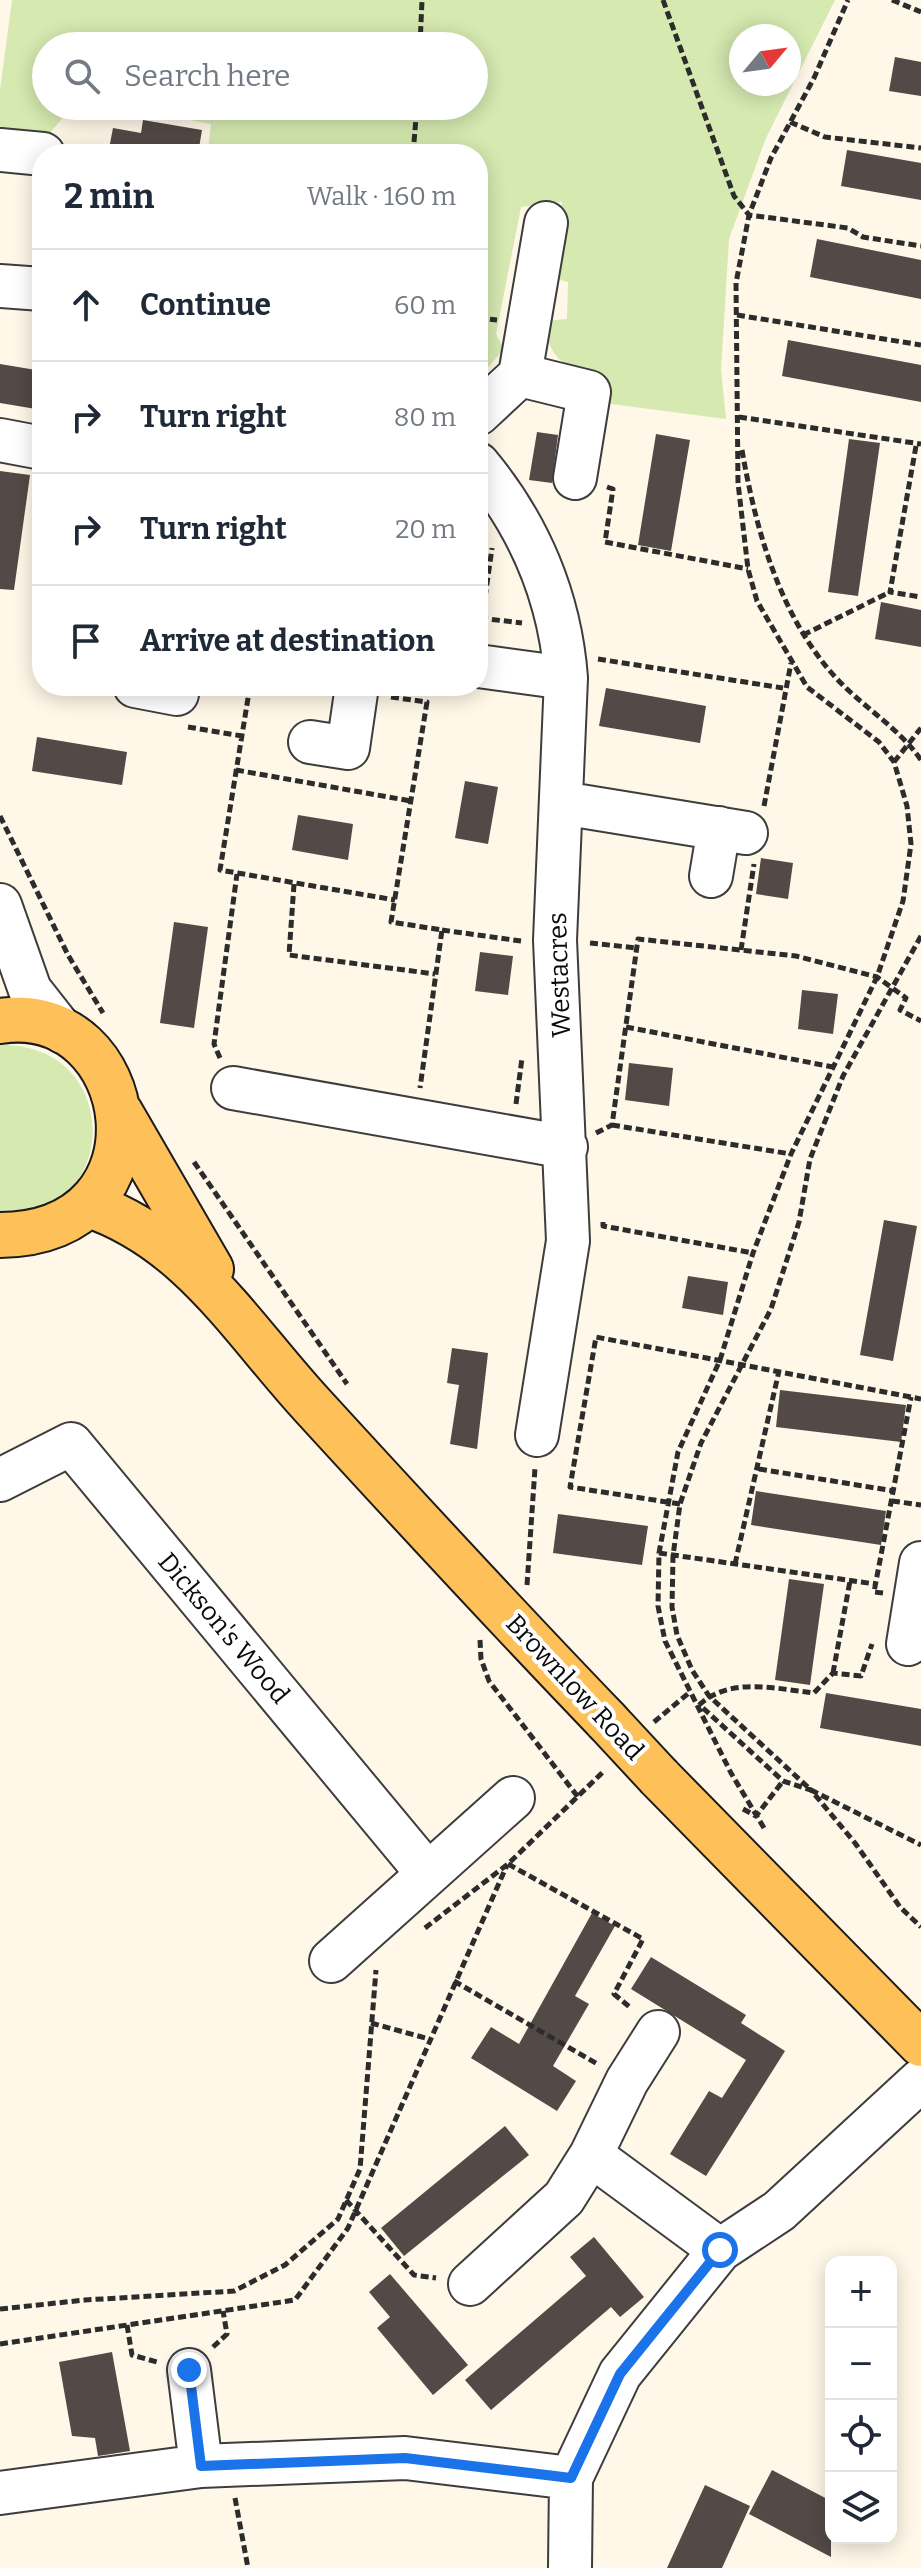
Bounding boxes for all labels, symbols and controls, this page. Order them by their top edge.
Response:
north arrow [729,24,801,96]
search box [32,32,488,120]
icon: search [60,54,104,98]
text: Search here [124,58,291,94]
text: 2 min [64,176,154,217]
text: Walk · 160 m [307,181,456,212]
icon: ahead [64,283,108,327]
text: Continue [140,287,271,323]
text: 60 m [394,290,456,321]
icon: right [64,395,108,439]
text: Turn right [140,399,287,435]
text: 80 m [394,402,456,433]
icon: right [64,507,108,551]
text: Turn right [140,511,287,547]
text: 20 m [395,514,456,545]
icon: arrive [64,619,108,663]
text: Arrive at destination [140,623,435,659]
street label: Westacres [542,912,577,1038]
street label: Dickson's Wood [151,1546,296,1710]
street label: Brownlow Road [499,1608,650,1767]
route start [702,2232,738,2268]
map controls [825,2256,897,2544]
button: + [825,2256,897,2328]
button: − [825,2328,897,2400]
route end [171,2352,207,2388]
button: locate [825,2400,897,2472]
button: layers [825,2472,897,2544]

